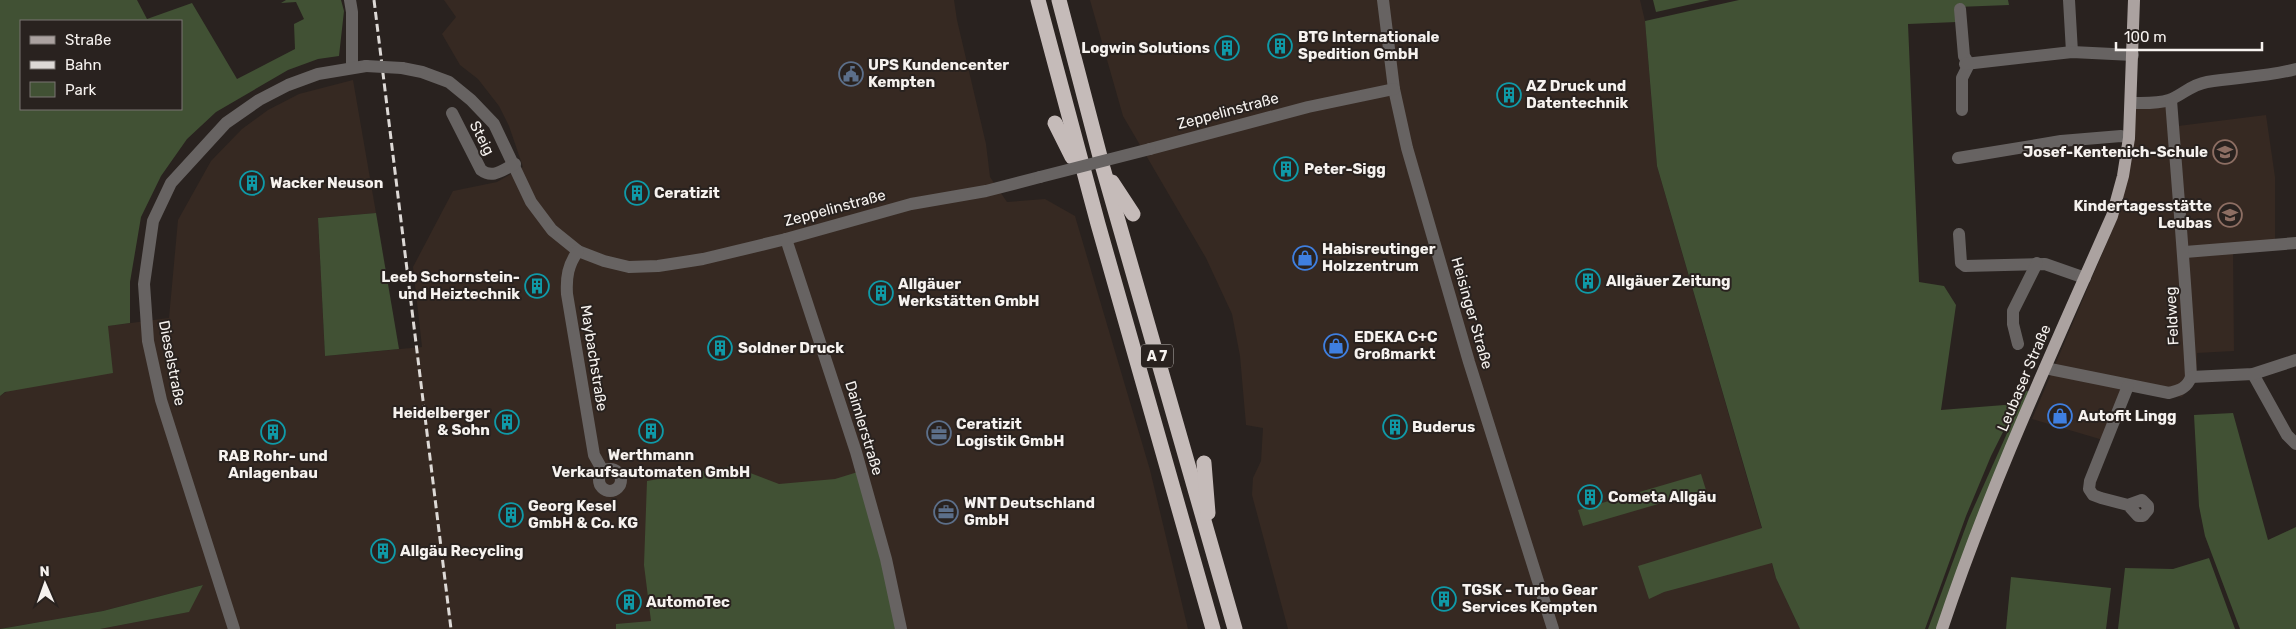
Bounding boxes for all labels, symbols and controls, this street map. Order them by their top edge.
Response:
legend [20,20,182,110]
scale bar [2116,20,2262,52]
place label: BTG Internationale Spedition GmbH [1298,28,1440,63]
text: 100 m [2124,28,2166,46]
text: Straße [65,31,111,49]
building icon: BTG Internationale Spedition GmbH [1267,33,1293,59]
building icon: Logwin Solutions [1214,35,1240,61]
place label: Logwin Solutions [1081,39,1210,57]
text: Bahn [65,56,102,74]
place label: UPS Kundencenter Kempten [868,56,1009,91]
public building icon: UPS Kundencenter Kempten [838,61,864,87]
place label: AZ Druck und Datentechnik [1526,77,1628,112]
text: Park [65,81,96,99]
building icon: AZ Druck und Datentechnik [1496,82,1522,108]
street label: Zeppelinstraße [1175,89,1281,133]
street label: Steig [466,118,498,158]
school or university icon: Josef-Kentenich-Schule [2212,139,2238,165]
place label: Josef-Kentenich-Schule [2023,143,2208,161]
building icon: Peter-Sigg [1273,156,1299,182]
place label: Peter-Sigg [1304,160,1386,178]
building icon: Wacker Neuson [239,170,265,196]
place label: Wacker Neuson [270,174,383,192]
building icon: Ceratizit [624,180,650,206]
place label: Ceratizit [654,184,720,202]
street label: Zeppelinstraße [782,186,888,230]
place label: Kindertagesstätte Leubas [2073,197,2212,232]
school or university icon: Kindertagesstätte Leubas [2217,202,2243,228]
place label: Habisreutinger Holzzentrum [1322,240,1436,275]
shop icon: Habisreutinger Holzzentrum [1292,245,1318,271]
street label: Heisinger Straße [1447,255,1497,371]
place label: Leeb Schornstein- und Heiztechnik [381,268,520,303]
building icon: Allgäuer Zeitung [1575,268,1601,294]
place label: Allgäuer Zeitung [1606,272,1731,290]
building icon: Leeb Schornstein- und Heiztechnik [524,273,550,299]
place label: Allgäuer Werkstätten GmbH [898,275,1040,310]
building icon: Allgäuer Werkstätten GmbH [868,280,894,306]
street label: Feldweg [2161,286,2183,346]
street label: Maybachstraße [577,303,611,413]
street label: Dieselstraße [155,319,189,407]
street label: Leubaser Straße [1993,322,2055,434]
place label: EDEKA C+C Großmarkt [1354,328,1438,363]
shop icon: EDEKA C+C Großmarkt [1323,333,1349,359]
building icon: Soldner Druck [707,335,733,361]
place label: Soldner Druck [738,339,844,357]
road number: A 7 [1141,344,1173,368]
street label: Daimlerstraße [841,379,887,477]
shop icon: Autofit Lingg [2047,403,2073,429]
place label: Heidelberger & Sohn [393,404,490,439]
place label: Autofit Lingg [2078,407,2177,425]
building icon: Heidelberger & Sohn [494,409,520,435]
building icon: Buderus [1382,414,1408,440]
place label: Ceratizit Logistik GmbH [956,415,1064,450]
building icon: Werthmann Verkaufsautomaten GmbH [638,418,664,444]
place label: Buderus [1412,418,1475,436]
building icon: RAB Rohr- und Anlagenbau [260,419,286,445]
office icon: Ceratizit Logistik GmbH [926,420,952,446]
place label: Werthmann Verkaufsautomaten GmbH [552,446,750,481]
place label: RAB Rohr- und Anlagenbau [218,447,328,482]
building icon: Cometa Allgäu [1577,484,1603,510]
place label: Cometa Allgäu [1608,488,1716,506]
place label: WNT Deutschland GmbH [964,494,1095,529]
place label: Georg Kesel GmbH & Co. KG [528,497,638,532]
office icon: WNT Deutschland GmbH [933,499,959,525]
building icon: Georg Kesel GmbH & Co. KG [498,502,524,528]
building icon: Allgäu Recycling [370,538,396,564]
place label: Allgäu Recycling [400,542,523,560]
north arrow [20,559,70,609]
text: N [39,563,50,580]
place label: TGSK - Turbo Gear Services Kempten [1462,581,1598,616]
building icon: TGSK - Turbo Gear Services Kempten [1431,586,1457,612]
building icon: AutomoTec [616,589,642,615]
place label: AutomoTec [646,593,730,611]

